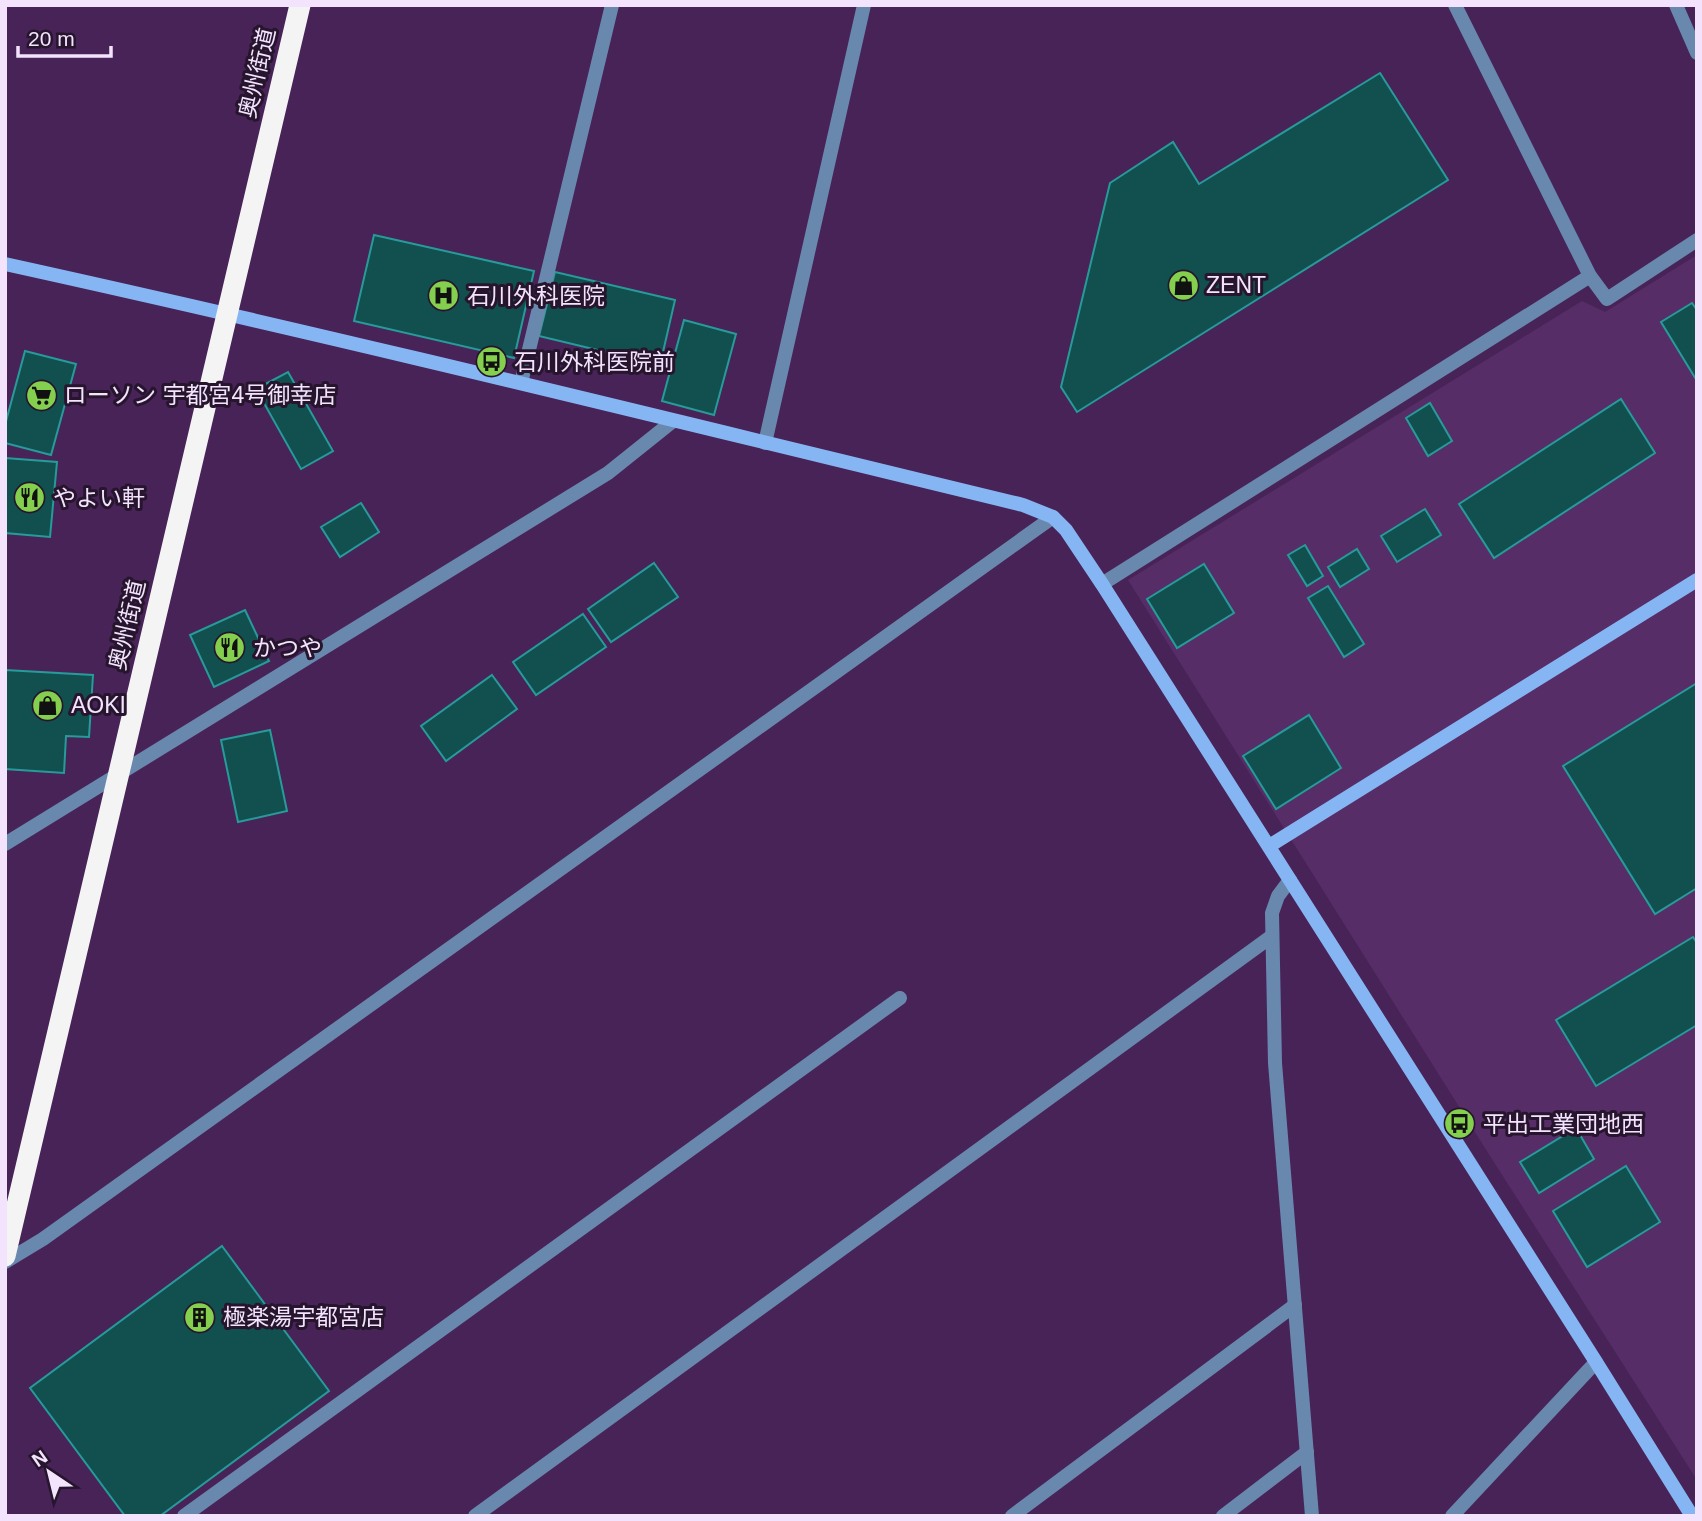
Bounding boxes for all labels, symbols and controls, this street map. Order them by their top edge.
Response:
scale bar [18,14,110,58]
street label: 奥州街道 [234,25,280,121]
text: 20 m [28,27,75,50]
shop icon: ZENT [1166,268,1200,302]
place label: ZENT [1206,272,1266,298]
hospital icon: 石川外科医院 [427,279,461,313]
place label: 石川外科医院 [467,283,605,309]
bus stop icon: 石川外科医院前 [474,345,508,379]
place label: 石川外科医院前 [514,349,675,375]
supermarket icon: ローソン 宇都宮4号御幸店 [24,378,58,412]
place label: ローソン 宇都宮4号御幸店 [64,382,336,408]
restaurant icon: やよい軒 [13,481,47,515]
place label: やよい軒 [53,485,145,511]
street label: 奥州街道 [104,577,150,673]
restaurant icon: かつや [213,631,247,665]
place label: かつや [253,635,322,661]
shop icon: AOKI [31,688,65,722]
place label: AOKI [71,692,126,718]
bus stop icon: 平出工業団地西 [1443,1107,1477,1141]
place label: 平出工業団地西 [1483,1111,1644,1137]
building icon: 極楽湯宇都宮店 [183,1300,217,1334]
place label: 極楽湯宇都宮店 [223,1304,384,1330]
north arrow [14,1437,84,1507]
text: N [28,1446,51,1471]

